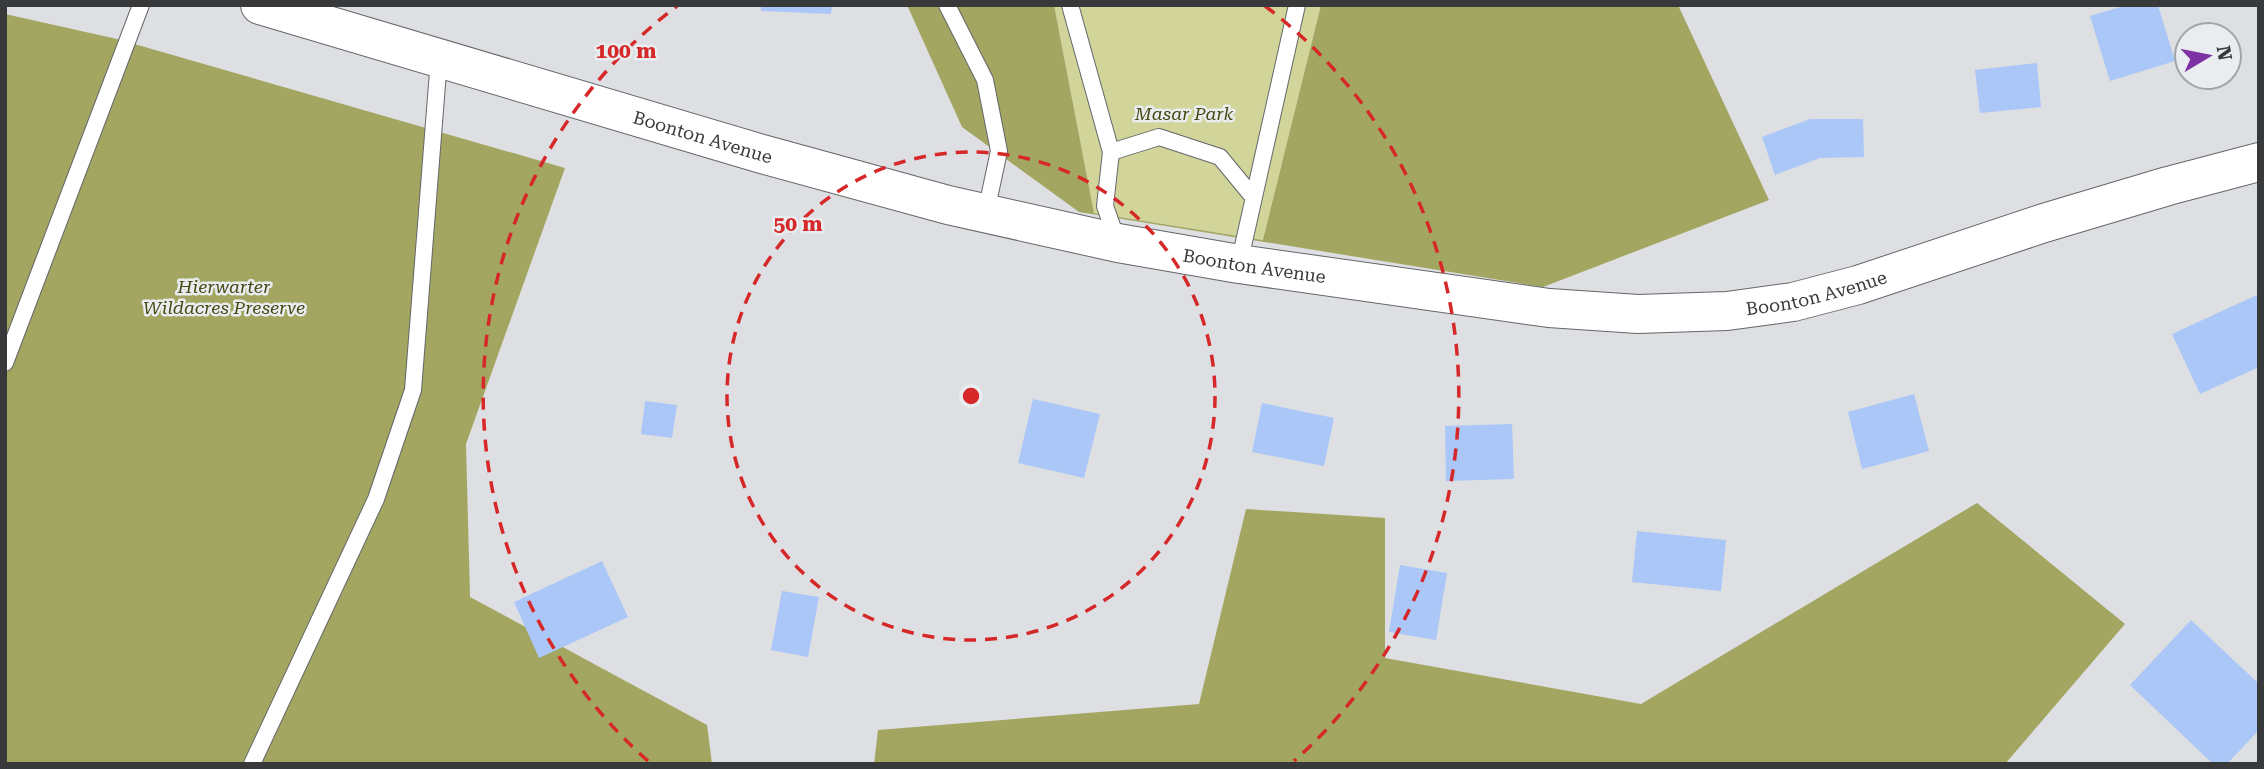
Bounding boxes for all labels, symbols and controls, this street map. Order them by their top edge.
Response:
north arrow [2173,21,2243,91]
text: 100 m [596,39,656,63]
text: N [2212,44,2237,63]
park label: Masar Park [1134,103,1233,124]
street label: Boonton Avenue [631,106,775,167]
text: 50 m [773,212,823,236]
street label: Boonton Avenue [1181,244,1327,287]
street label: Boonton Avenue [1744,266,1889,319]
park label: Hierwarter Wildacres Preserve [143,276,305,318]
centre of rings [959,384,983,408]

